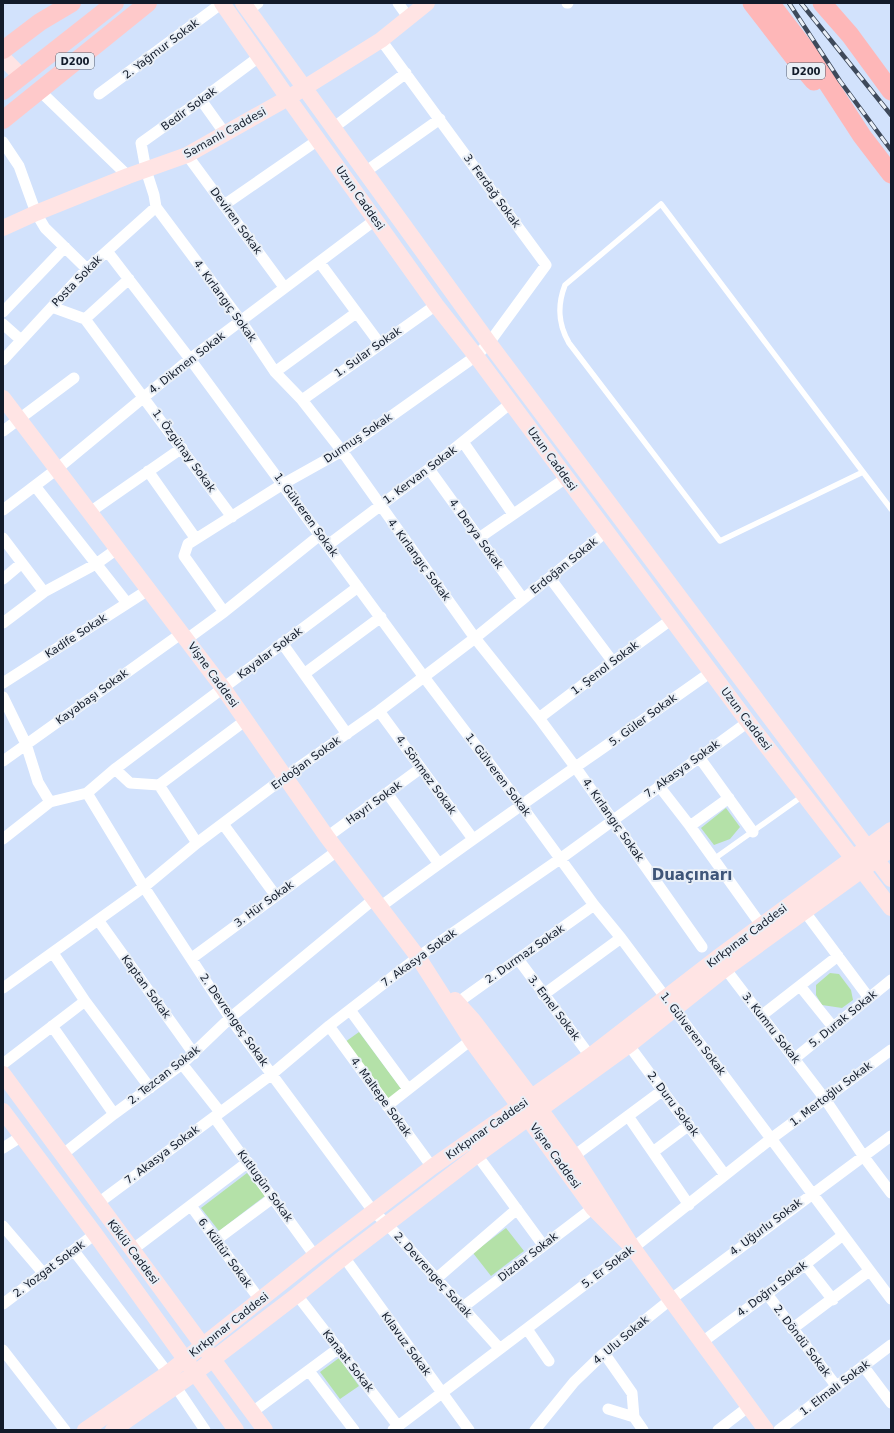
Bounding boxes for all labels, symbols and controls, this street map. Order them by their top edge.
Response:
street label: 2. Yağmur Sokak [120,16,202,82]
road number: D200 [56,53,94,69]
road number: D200 [787,63,825,79]
street label: Bedir Sokak [159,84,220,133]
street label: Samanlı Caddesi [182,105,268,161]
street label: 3. Ferdağ Sokak [461,152,523,231]
street label: Uzun Caddesi [333,163,387,233]
street label: Deviren Sokak [207,185,265,257]
street label: Posta Sokak [49,252,105,309]
street label: 4. Kırlangıç Sokak [191,257,259,345]
street label: 1. Sular Sokak [332,324,405,380]
street label: 4. Dikmen Sokak [146,329,228,397]
street label: 1. Özgünay Sokak [150,407,219,495]
street label: Durmuş Sokak [321,410,395,466]
street label: Uzun Caddesi [525,425,579,493]
street label: 1. Kervan Sokak [381,443,460,507]
street label: 1. Gülveren Sokak [271,471,341,560]
street label: 4. Derya Sokak [446,496,506,572]
street label: 4. Kırlangıç Sokak [385,516,453,604]
street label: Erdoğan Sokak [528,535,601,597]
street label: Kadife Sokak [43,611,110,661]
street label: Kayalar Sokak [235,624,305,682]
street label: 1. Şenol Sokak [569,638,642,698]
street label: Vişne Caddesi [185,640,241,710]
street label: Kayabaşı Sokak [53,666,131,728]
street label: Uzun Caddesi [718,685,774,753]
street label: 5. Güler Sokak [607,691,680,749]
street label: 1. Gülveren Sokak [463,731,534,819]
street label: Erdoğan Sokak [269,733,344,792]
street label: 4. Sönmez Sokak [393,733,459,818]
street label: 7. Akasya Sokak [642,737,723,801]
street label: 4. Kırlangıç Sokak [580,776,647,864]
street label: Hayri Sokak [344,778,405,828]
district label: Duaçınarı [652,866,732,884]
street label: 3. Hür Sokak [232,878,297,930]
street label: Kırkpınar Caddesi [704,902,790,970]
street label: 2. Durmaz Sokak [483,922,568,986]
street label: 7. Akasya Sokak [379,926,460,990]
street label: Kaptan Sokak [119,953,174,1022]
street label: 2. Devrengeç Sokak [197,971,271,1069]
street label: 3. Emel Sokak [525,973,583,1044]
street label: 5. Durak Sokak [806,987,880,1050]
street label: 1. Gülveren Sokak [658,990,729,1078]
street label: 3. Kumru Sokak [739,990,803,1067]
street label: 2. Tezcan Sokak [125,1043,203,1107]
street label: 4. Maltepe Sokak [348,1055,414,1140]
street label: 1. Mertoğlu Sokak [787,1059,875,1129]
street label: 2. Duru Sokak [645,1069,702,1139]
street label: Kırkpınar Caddesi [444,1096,530,1162]
street label: Vişne Caddesi [527,1121,583,1191]
street label: 7. Akasya Sokak [122,1122,202,1187]
street label: Kutlugün Sokak [235,1148,296,1225]
street label: 4. Uğurlu Sokak [727,1195,805,1258]
street label: 6. Kültür Sokak [195,1216,255,1291]
street label: Köklü Caddesi [105,1217,161,1287]
street label: Dizdar Sokak [496,1229,561,1284]
street label: 2. Devrengeç Sokak [391,1230,475,1321]
street label: 2. Yozgat Sokak [11,1237,88,1300]
street label: 5. Er Sokak [579,1243,637,1291]
street label: 4. Doğru Sokak [734,1258,810,1320]
street label: Kırkpınar Caddesi [187,1290,271,1360]
street label: 2. Döndü Sokak [771,1302,834,1380]
street label: Kılavuz Sokak [378,1310,434,1379]
street label: 4. Ulu Sokak [591,1313,652,1367]
street label: Kanaat Sokak [320,1327,377,1395]
street label: 1. Elmalı Sokak [798,1357,873,1418]

